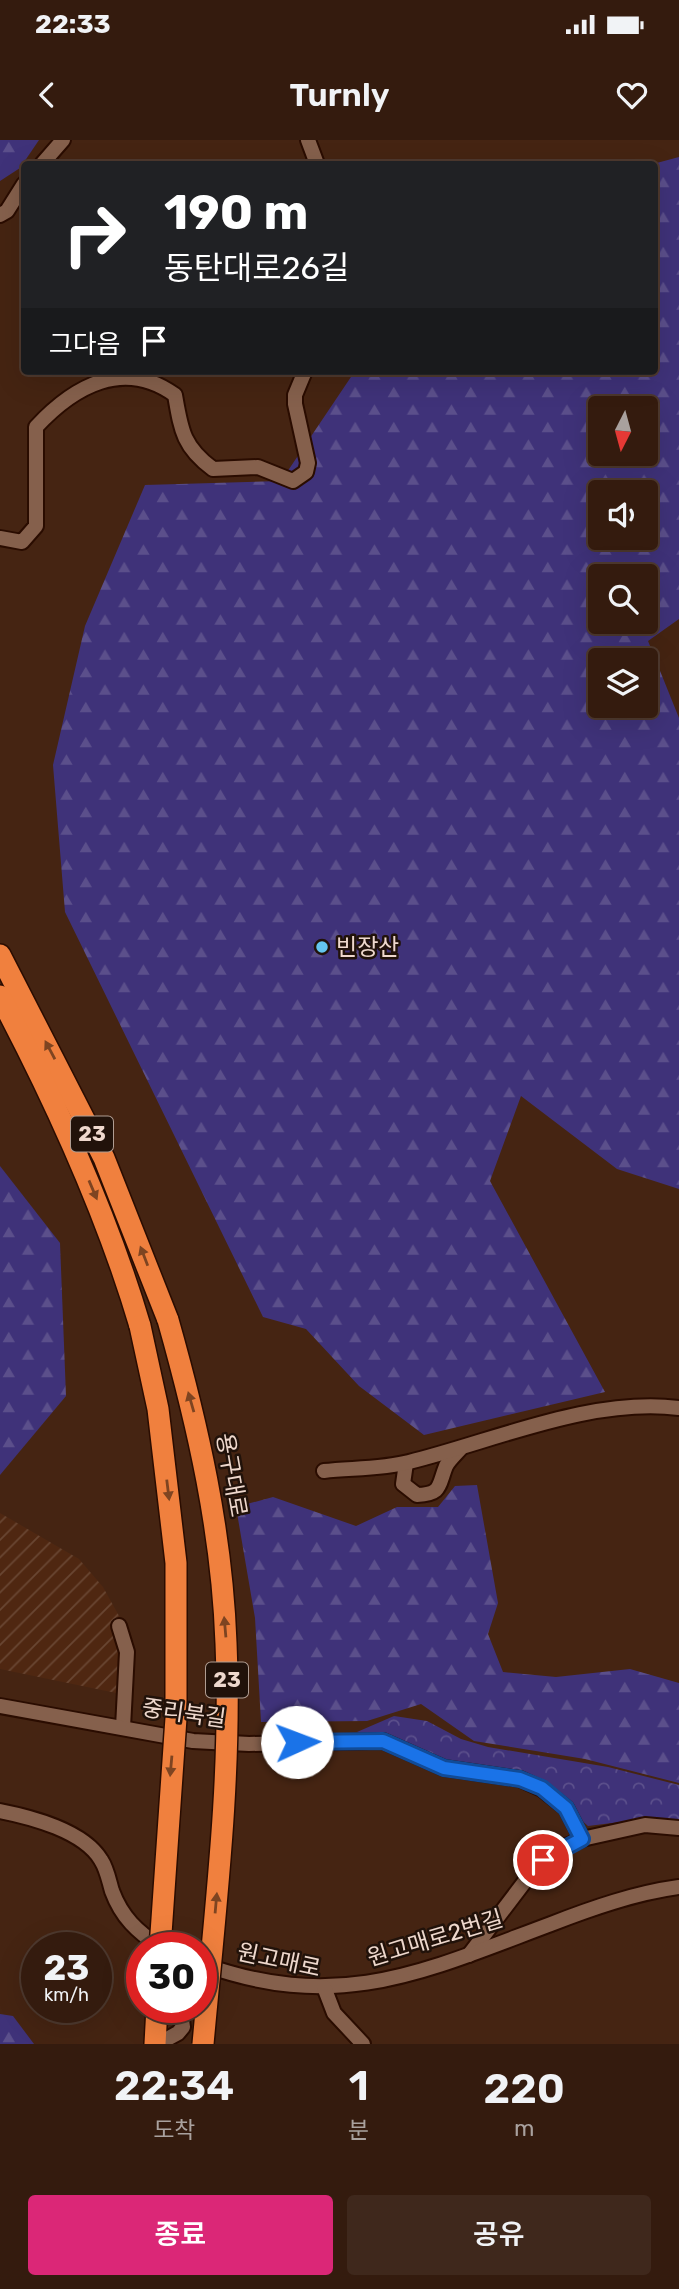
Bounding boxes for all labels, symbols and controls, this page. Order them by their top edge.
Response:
text: 22:33 [35,9,111,40]
icon: back [28,76,66,114]
text: Turnly [290,76,389,114]
icon: heart [613,76,651,114]
text: 190 m [164,183,308,241]
icon: right [49,189,140,280]
text: 동탄대로26길 [164,249,349,287]
icon: arrive [135,322,173,360]
text: 그다음 [49,329,121,360]
north arrow [588,396,658,466]
map controls [588,396,658,718]
button: sound [588,480,658,550]
button: search [588,564,658,634]
button: layers [588,648,658,718]
place label: 빈장산 [336,933,399,961]
marker: 빈장산 [314,939,330,955]
one-way arrow [44,1040,55,1060]
road number: 23 [71,1116,113,1152]
one-way arrow [87,1180,98,1201]
one-way arrow [139,1246,150,1267]
one-way arrow [185,1391,196,1413]
street label: 용구대로 [211,1431,253,1519]
one-way arrow [163,1479,174,1501]
one-way arrow [219,1616,230,1638]
road number: 23 [206,1662,248,1698]
street label: 중리북길 [140,1693,228,1733]
position arrow [260,1705,334,1779]
one-way arrow [165,1755,176,1777]
pin [513,1830,573,1890]
icon: arrive [524,1841,562,1879]
one-way arrow [211,1892,222,1914]
street label: 원고매로2번길 [364,1904,506,1972]
speed limit sign: 30 [126,1932,217,2023]
street label: 원고매로 [235,1938,323,1982]
text: 23 [44,1947,89,1989]
text: km/h [44,1984,89,2006]
text: 22:34 [114,2061,234,2111]
text: 1 [349,2061,369,2111]
text: 220 [484,2064,565,2114]
text: m [514,2114,534,2142]
text: 도착 [153,2116,195,2144]
text: 분 [348,2116,370,2144]
button: 종료 [28,2195,333,2275]
button: 공유 [347,2195,651,2275]

